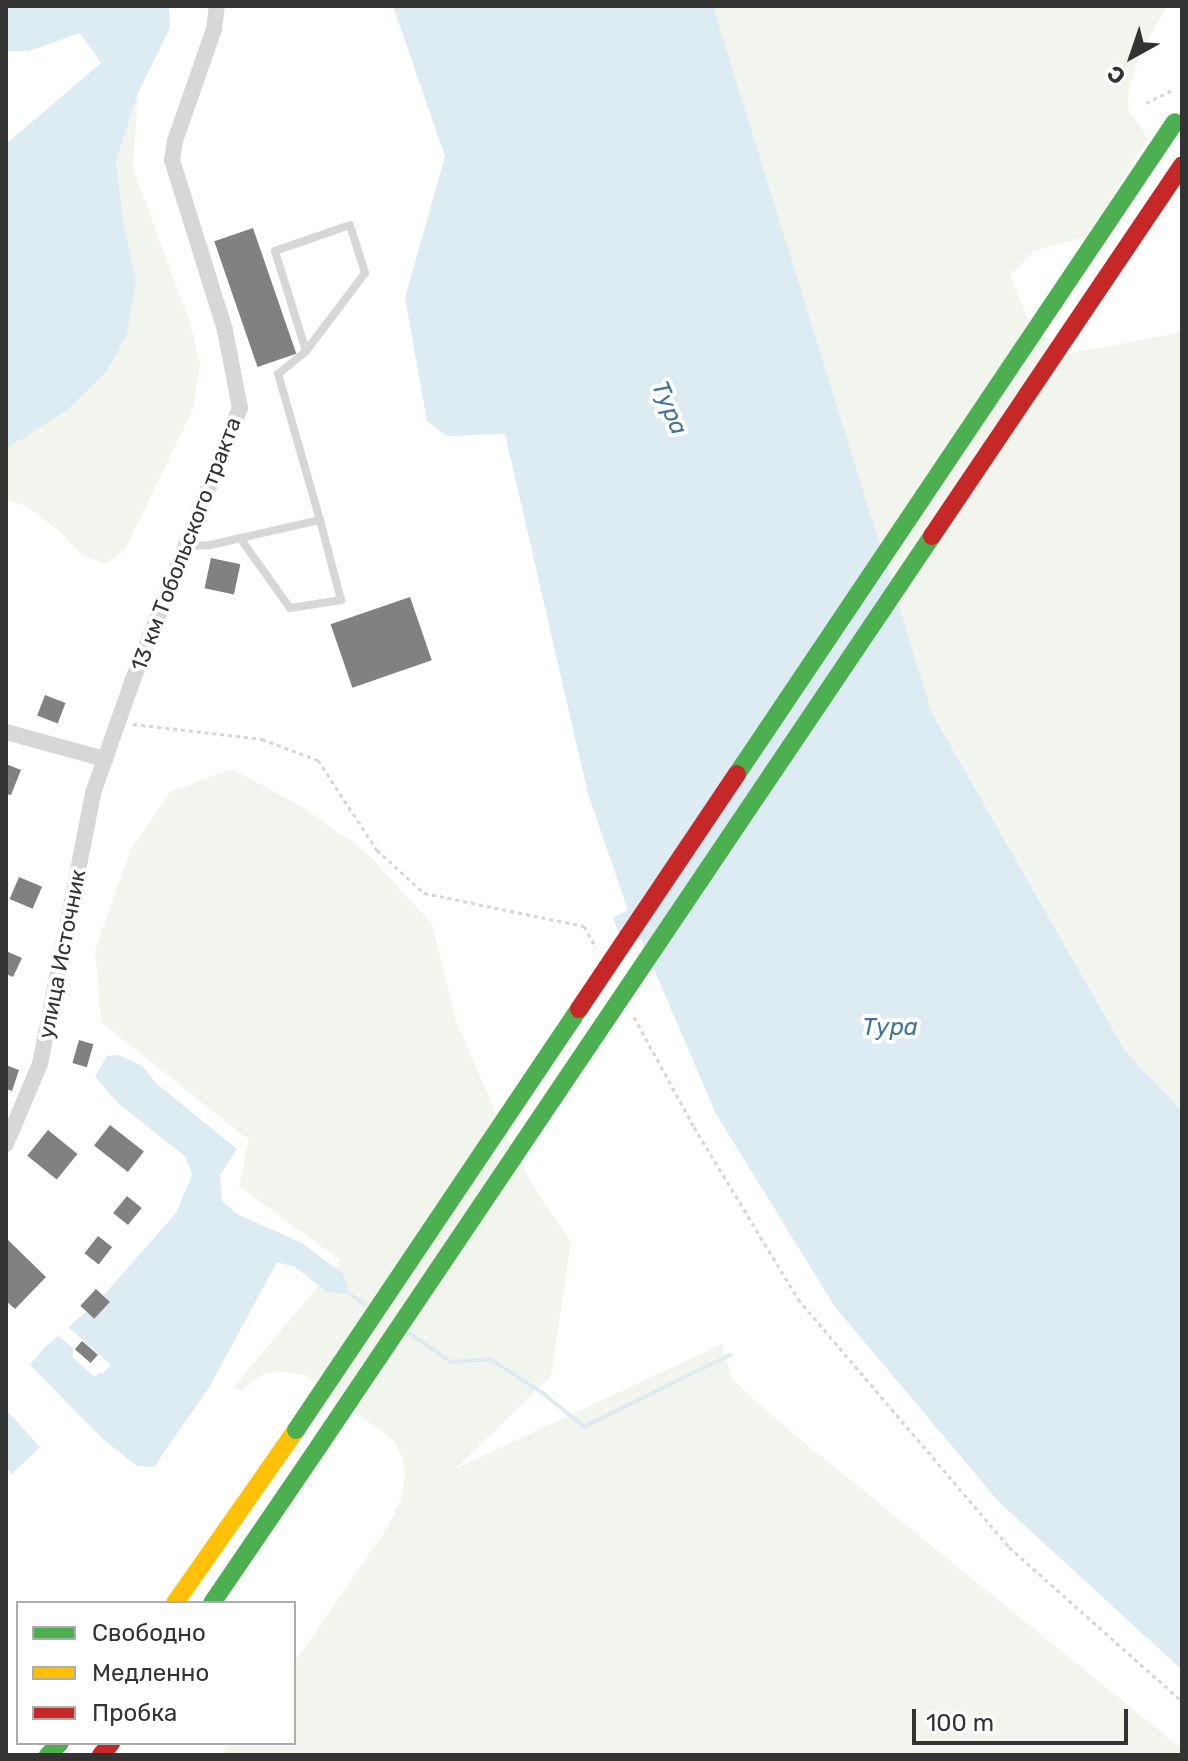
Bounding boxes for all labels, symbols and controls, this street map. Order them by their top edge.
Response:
north arrow [1092,16,1172,96]
text: С [1102,59,1131,90]
water label: Тура [645,377,693,439]
street label: 13 км Тобольского тракта [125,413,247,675]
street label: улица Источник [33,867,91,1041]
water label: Тура [862,1014,918,1042]
legend [16,1601,296,1745]
text: Свободно [92,1619,206,1647]
text: Медленно [92,1659,209,1687]
scale bar [916,1693,1132,1743]
text: Пробка [92,1699,177,1727]
text: 100 m [926,1709,994,1737]

